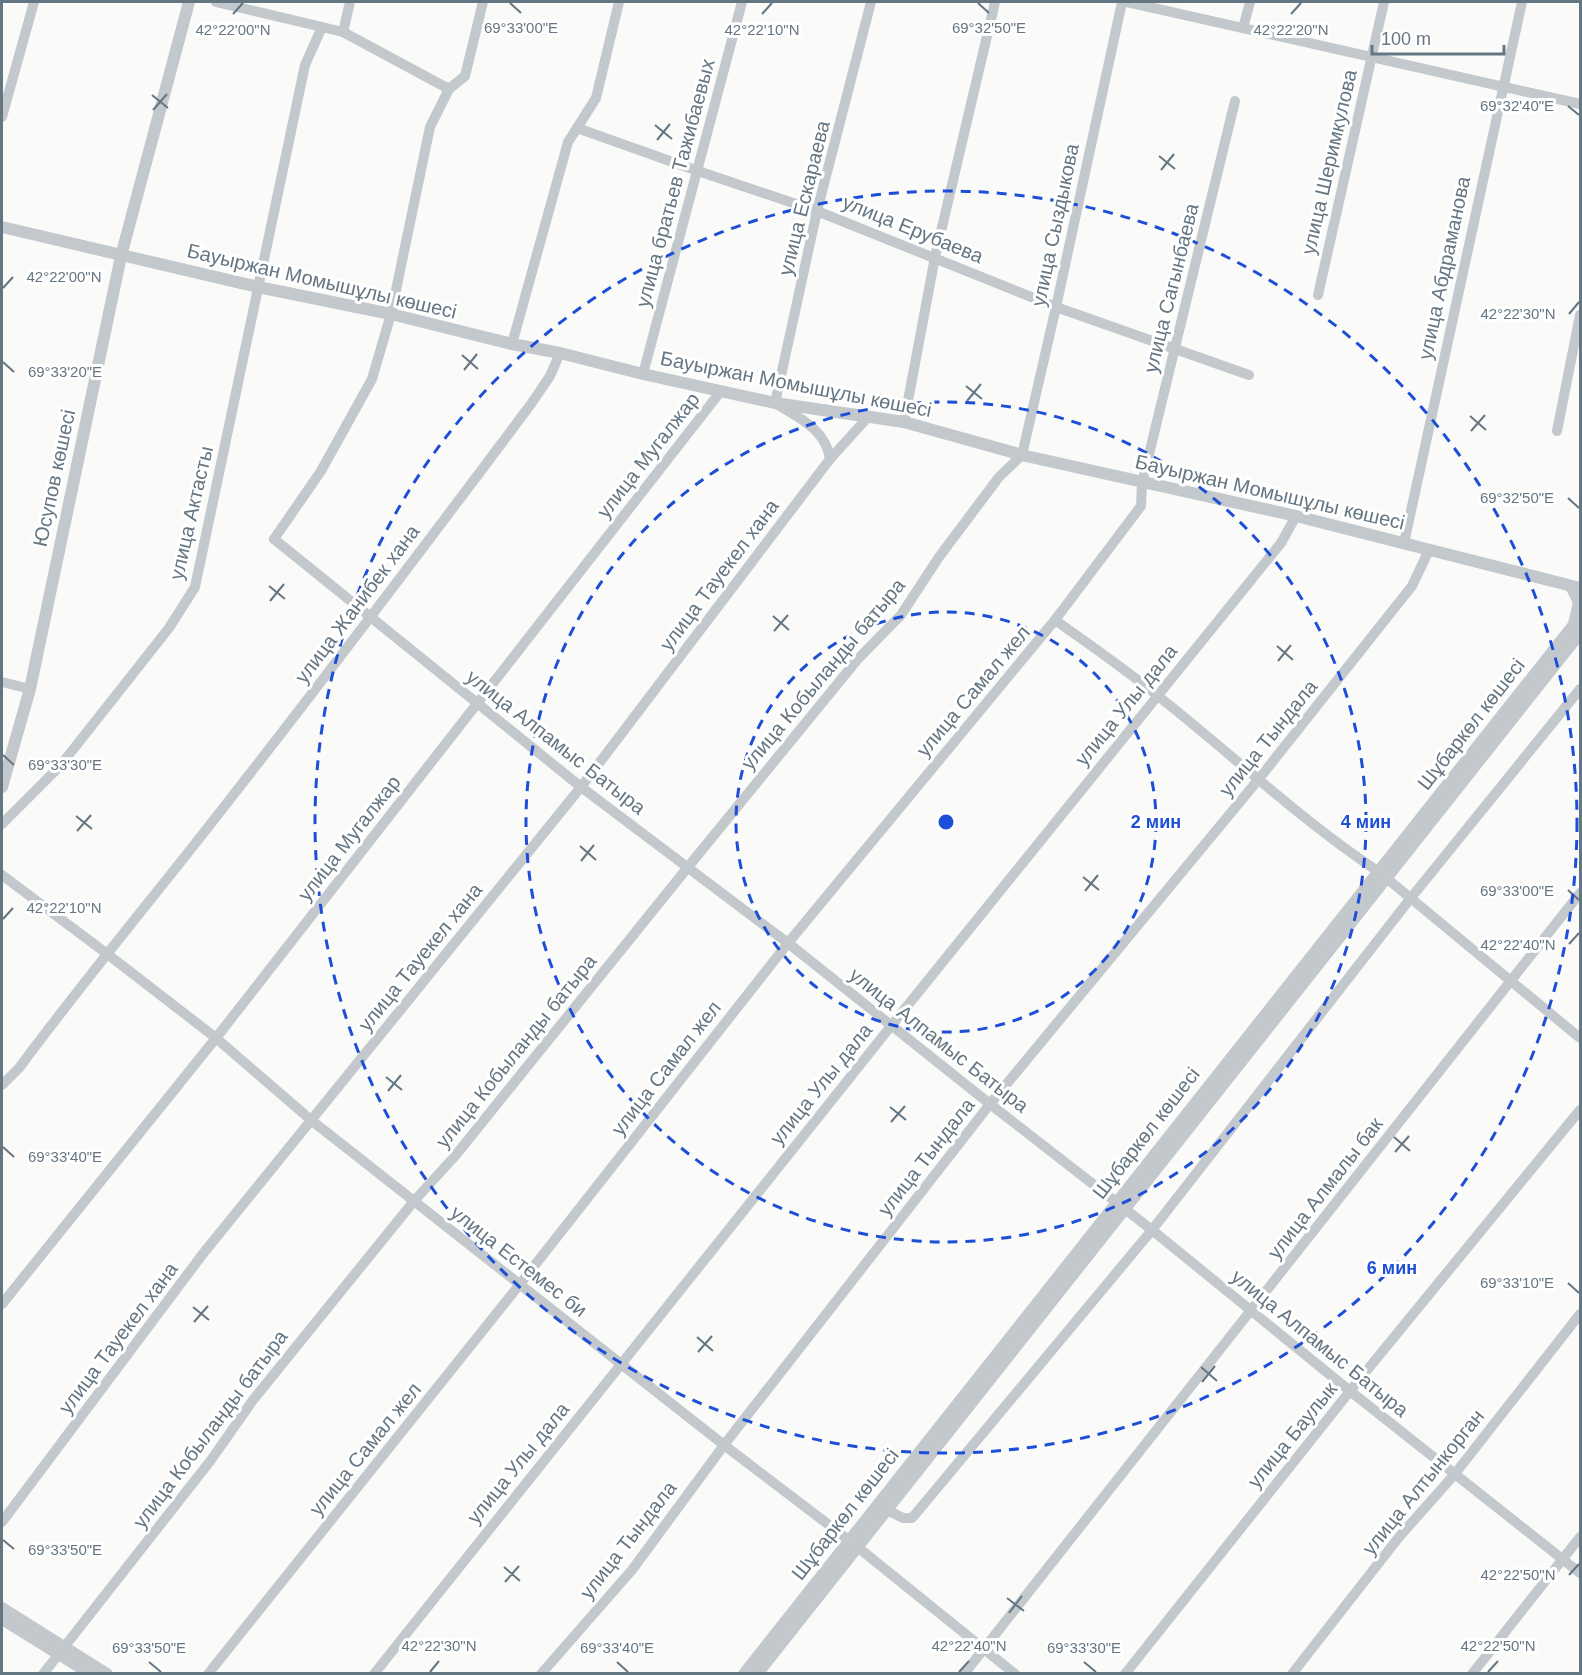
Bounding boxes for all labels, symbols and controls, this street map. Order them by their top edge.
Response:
scale bar [1372,18,1504,56]
text: 69°33'00"E [484,19,558,36]
text: 69°32'50"E [952,19,1026,36]
text: 42°22'00"N [195,21,271,38]
text: 42°22'10"N [724,21,800,38]
text: 42°22'20"N [1253,21,1329,38]
text: 100 m [1381,29,1431,49]
street label: улица братьев Тажибаевых [631,57,719,309]
street label: улица Шеримкулова [1297,67,1361,257]
text: 69°32'40"E [1480,97,1554,114]
street label: улица Ескараева [774,117,834,278]
street label: улица Сыздыкова [1027,141,1083,308]
street label: улица Абдраманова [1414,173,1474,362]
street label: улица Ерубаева [839,191,987,268]
street label: улица Сагынбаева [1139,200,1203,375]
street label: Бауыржан Момышұлы көшесі [185,239,459,323]
text: 42°22'00"N [26,268,102,285]
text: 42°22'30"N [1480,305,1556,322]
street label: Бауыржан Момышұлы көшесі [658,347,934,421]
text: 69°33'20"E [28,363,102,380]
street label: улица Мугалжар [592,388,704,522]
street label: Юсупов көшесі [29,407,79,549]
street label: улица Актасты [165,444,217,582]
street label: Бауыржан Момышұлы көшесі [1133,450,1407,534]
text: 69°32'50"E [1480,489,1554,506]
street label: улица Тауекел хана [655,494,783,655]
street label: улица Жанибек хана [290,520,424,687]
street label: улица Кобыланды батыра [737,574,910,774]
street label: улица Самал жел [912,621,1034,761]
street label: улица Улы дала [1071,639,1182,770]
street label: Шұбаркөл көшесі [1413,654,1529,794]
street label: улица Алпамыс Батыра [462,665,650,819]
street label: улица Тындала [1214,675,1322,800]
text: 69°33'30"E [28,756,102,773]
street label: улица Мугалжар [293,771,405,905]
centre of rings [936,812,956,832]
text: 2 мин [1131,812,1181,832]
text: 4 мин [1341,812,1391,832]
street label: улица Тауекел хана [354,878,487,1035]
text: 69°33'00"E [1480,882,1554,899]
text: 42°22'10"N [26,899,102,916]
text: 42°22'40"N [1480,936,1556,953]
street label: улица Кобыланды батыра [431,949,601,1152]
street label: улица Алпамыс Батыра [845,963,1033,1117]
street label: улица Самал жел [607,997,725,1139]
street label: улица Улы дала [766,1018,877,1149]
street label: Шұбаркөл көшесі [1088,1063,1204,1203]
street label: улица Тындала [873,1093,979,1220]
street label: улица Алмалы бак [1263,1113,1387,1263]
text: 69°33'40"E [28,1148,102,1165]
street label: улица Естемес би [447,1201,591,1321]
street label: улица Тауекел хана [54,1257,182,1418]
text: 6 мин [1367,1258,1417,1278]
street label: улица Алпамыс Батыра [1227,1265,1413,1422]
text: 69°33'10"E [1480,1274,1554,1291]
street label: улица Кобыланды батыра [128,1325,292,1532]
street label: улица Самал жел [305,1378,425,1520]
street label: улица Баулык [1243,1378,1341,1492]
street label: улица Улы дала [463,1397,574,1528]
street label: улица Алтынкорган [1358,1405,1488,1559]
street label: Шұбаркөл көшесі [787,1444,903,1584]
street label: улица Тындала [575,1476,681,1603]
text: 69°33'50"E [28,1541,102,1558]
text: 42°22'50"N [1480,1566,1556,1583]
text: 42°22'30"N [401,1637,477,1654]
text: 42°22'40"N [931,1637,1007,1654]
text: 42°22'50"N [1460,1637,1536,1654]
text: 69°33'50"E [112,1639,186,1656]
text: 69°33'40"E [580,1639,654,1656]
text: 69°33'30"E [1047,1639,1121,1656]

